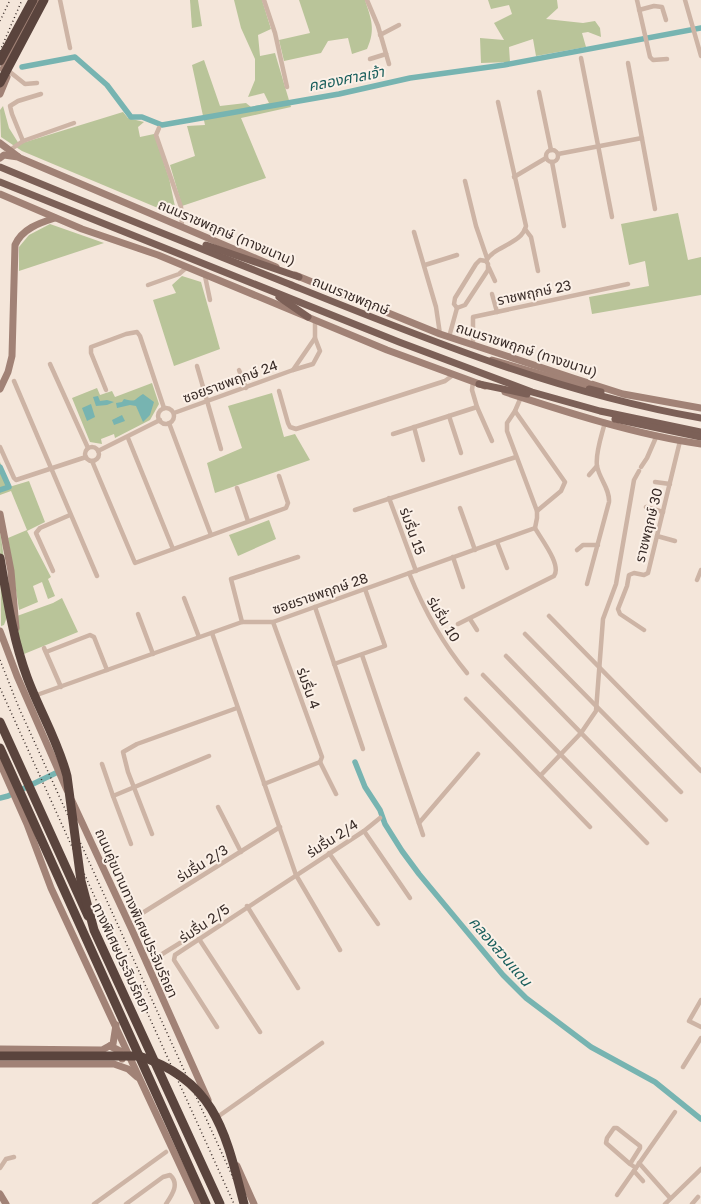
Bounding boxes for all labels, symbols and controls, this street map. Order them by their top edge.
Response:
water label: คลองศาลเจ้า [307,62,386,94]
street label: ถนนราชพฤกษ์ (ทางขนาน) [156,195,298,269]
street label: ถนนราชพฤกษ์ [310,272,392,318]
street label: ราชพฤกษ์ 23 [495,276,573,308]
street label: ถนนราชพฤกษ์ (ทางขนาน) [454,318,600,380]
street label: ซอยราชพฤกษ์ 24 [180,356,280,406]
street label: ราชพฤกษ์ 30 [631,486,665,564]
street label: ร่มรื่น 15 [397,505,430,557]
street label: ซอยราชพฤกษ์ 28 [270,569,370,617]
street label: ร่มรื่น 10 [424,593,465,645]
street label: ร่มรื่น 4 [294,665,325,711]
street label: ร่มรื่น 2/4 [303,814,361,861]
street label: ถนนคู่ขนานทางพิเศษประจิมรัถยา [92,826,182,1000]
street label: ร่มรื่น 2/3 [173,840,231,885]
street label: ร่มรื่น 2/5 [175,899,233,946]
street label: ทางพิเศษประจิมรัถยา [89,900,155,1014]
water label: คลองสวนแดน [466,912,537,990]

